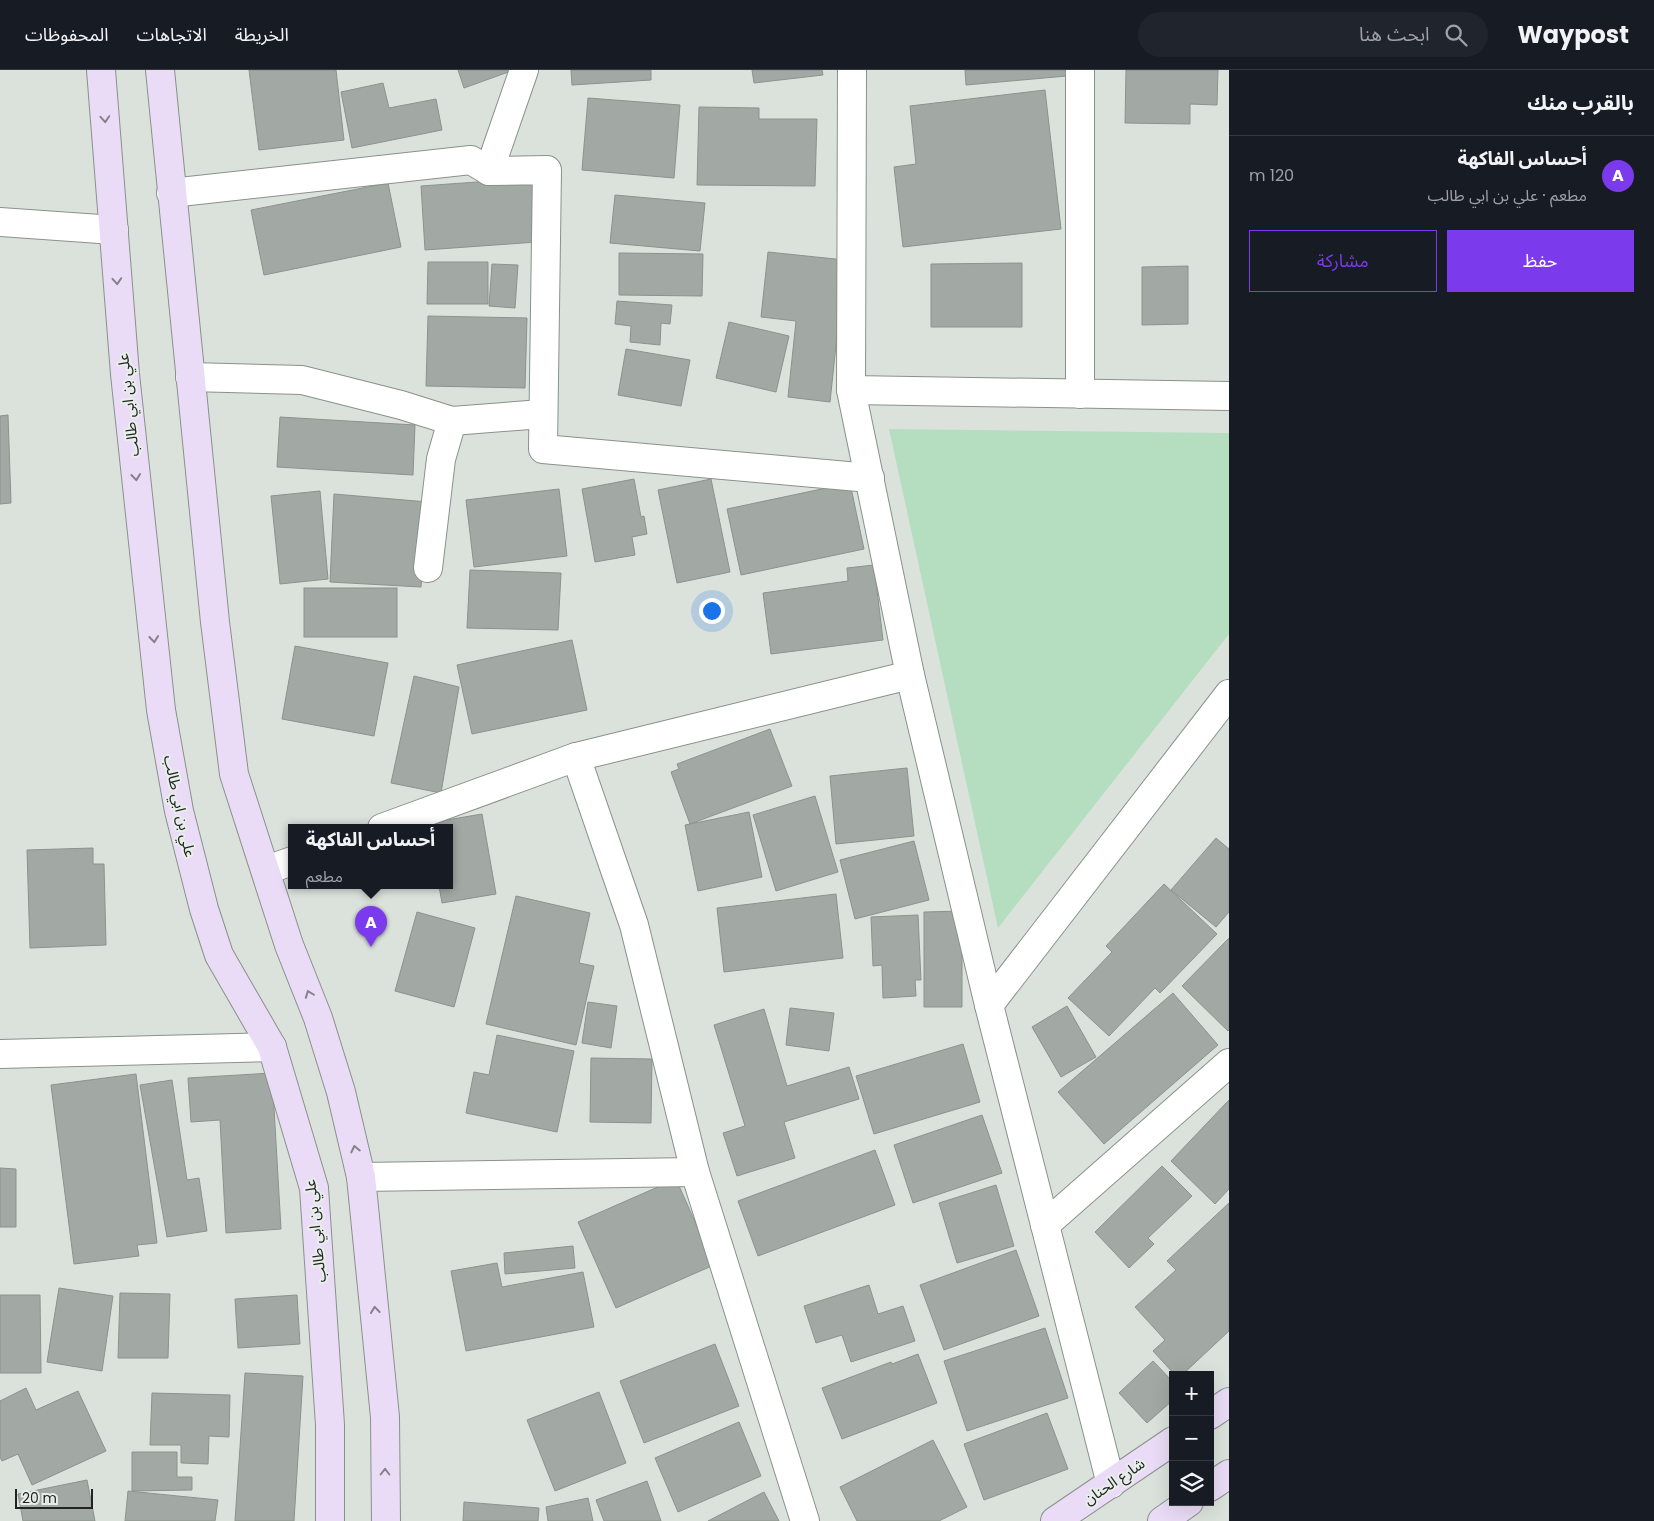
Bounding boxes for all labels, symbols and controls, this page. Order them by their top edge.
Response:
search box [1138,12,1488,57]
text: Waypost [1518,18,1629,51]
text: ابحث هنا [1359,21,1430,48]
icon: search [1442,21,1470,49]
text: المحفوظات [25,22,109,47]
text: الاتجاهات [137,22,207,47]
text: الخريطة [235,22,289,47]
text: بالقرب منك [1527,88,1634,117]
one-way arrow [99,115,110,123]
text: أحساس الفاكهة [1457,145,1587,172]
text: 120 m [1249,164,1294,187]
text: A [1612,164,1624,187]
text: مطعم · علي بن ابي طالب [1428,184,1587,207]
button: مشاركة [1249,230,1437,292]
button: حفظ [1447,230,1634,292]
one-way arrow [112,277,123,285]
street label: علي بن ابي طالب [112,352,145,458]
one-way arrow [130,474,141,482]
your location [699,598,725,624]
one-way arrow [148,635,159,643]
street label: علي بن ابي طالب [158,753,201,860]
popup [288,824,453,889]
text: أحساس الفاكهة [306,826,435,853]
text: مطعم [306,865,343,888]
pin: A [355,906,387,947]
one-way arrow [304,990,314,998]
one-way arrow [350,1145,361,1154]
street label: علي بن ابي طالب [299,1178,332,1284]
one-way arrow [370,1306,381,1314]
map controls [1169,1371,1214,1506]
button: + [1169,1371,1214,1416]
button: − [1169,1416,1214,1461]
street label: شارع الحنان [1079,1453,1150,1511]
button: layers [1169,1461,1214,1506]
one-way arrow [380,1468,391,1476]
scale bar [15,1486,92,1509]
text: 20 m [22,1488,57,1508]

